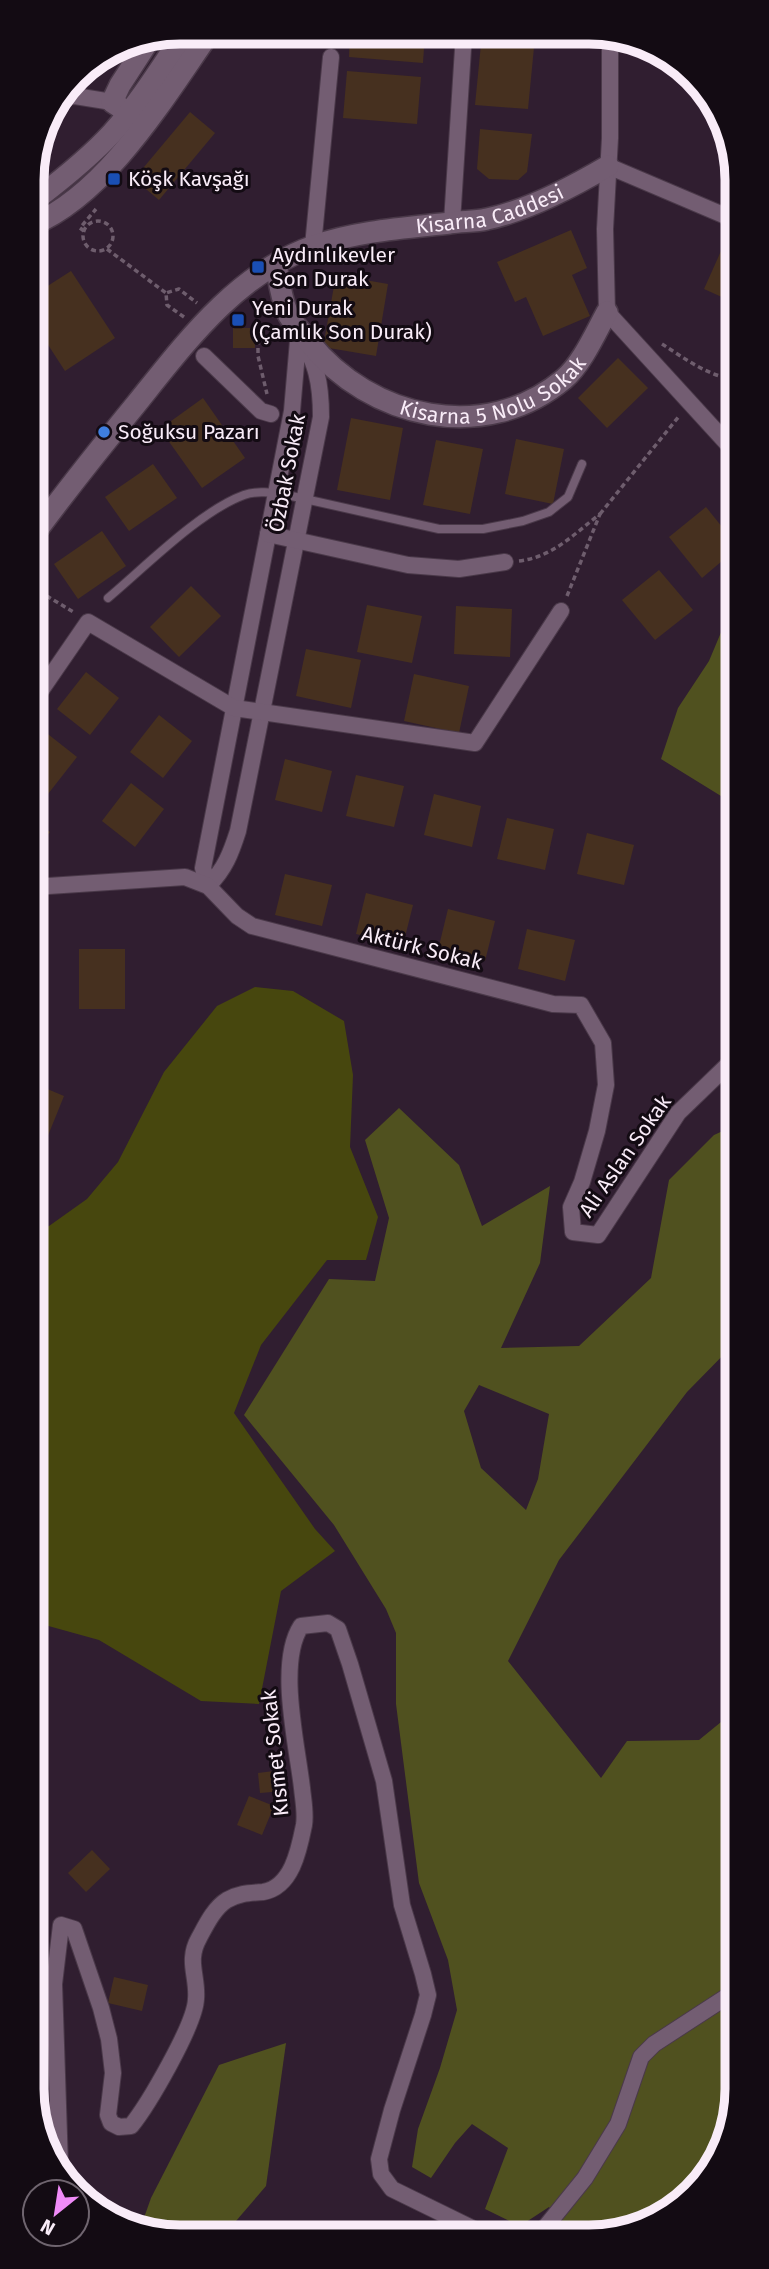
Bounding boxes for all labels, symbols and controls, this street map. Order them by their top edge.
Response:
place label: Köşk Kavşağı [128,166,250,192]
marker: Köşk Kavşağı [106,171,122,187]
street label: Kisarna Caddesi [414,179,568,240]
place label: Aydınlıkevler Son Durak [272,242,395,292]
marker: Aydınlıkevler Son Durak [250,259,266,275]
place label: Yeni Durak (Çamlık Son Durak) [252,295,432,345]
marker: Yeni Durak (Çamlık Son Durak) [230,312,246,328]
street label: Kisarna 5 Nolu Sokak [397,351,592,430]
street label: Özbak Sokak [263,411,311,534]
place label: Soğuksu Pazarı [118,419,260,445]
marker: Soğuksu Pazarı [96,424,112,440]
street label: Aktürk Sokak [359,920,485,976]
street label: Ali Aslan Sokak [573,1090,677,1222]
street label: Kısmet Sokak [255,1688,295,1818]
north arrow [21,2178,91,2248]
text: N [37,2214,59,2240]

